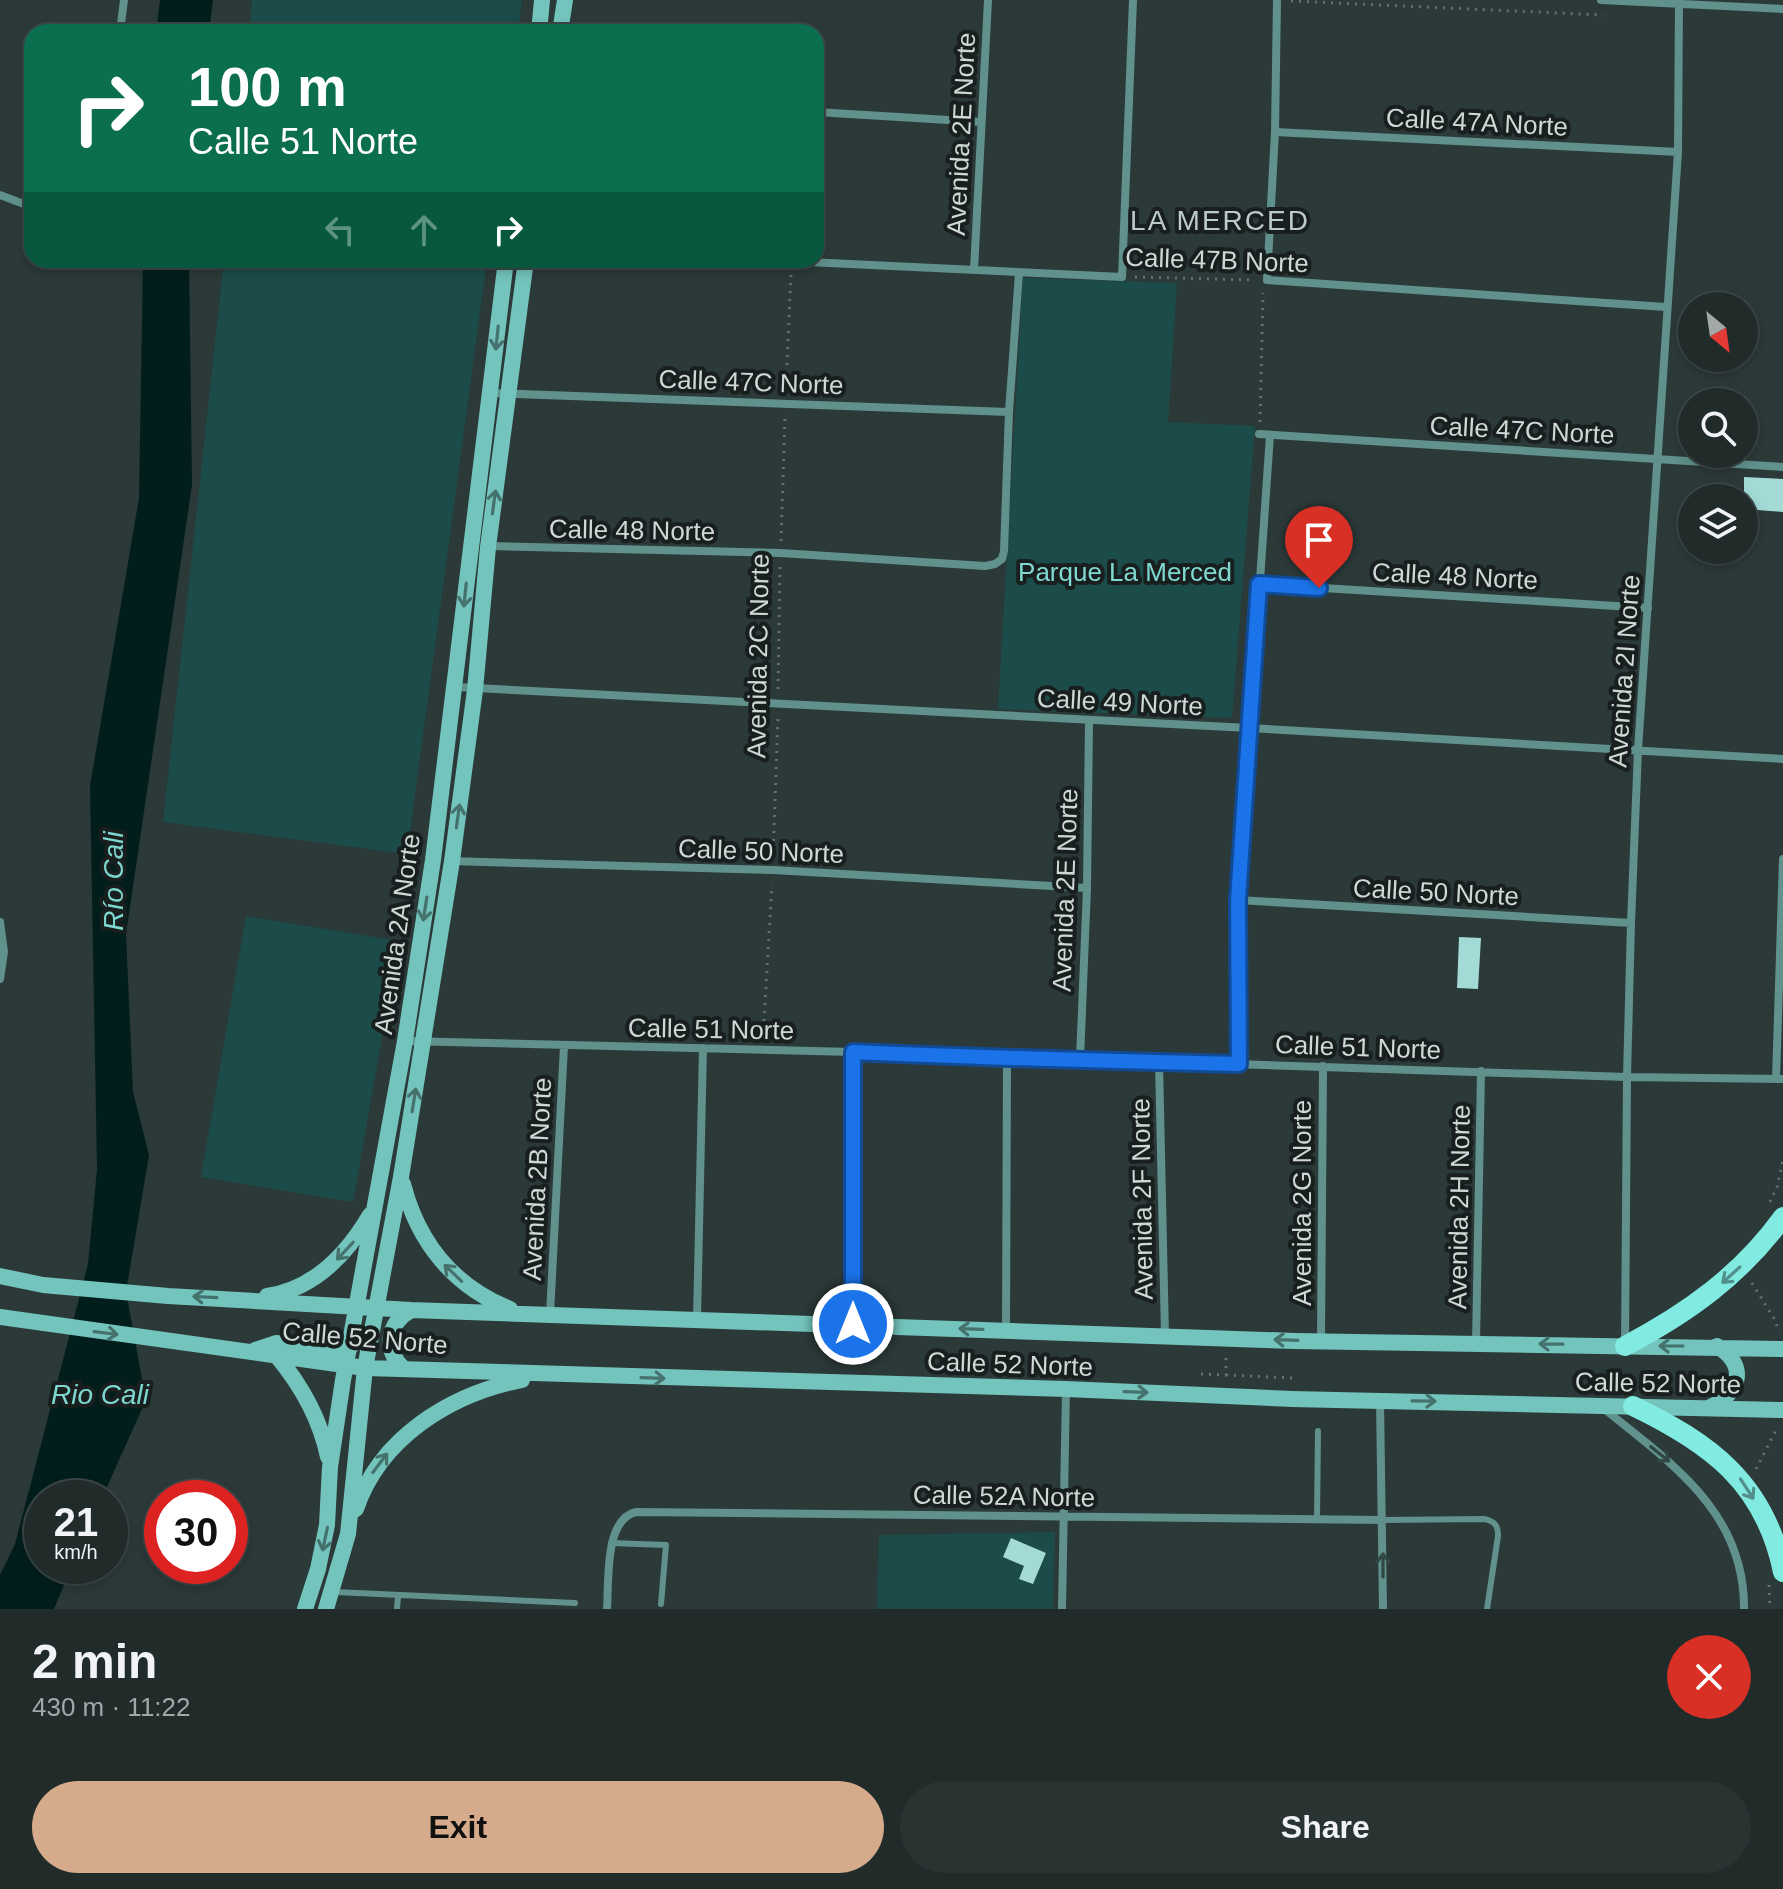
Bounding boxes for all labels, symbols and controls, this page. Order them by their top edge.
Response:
street label: Avenida 2E Norte [941,32,981,236]
text: 100 m [188,55,347,118]
icon: right [56,56,160,160]
street label: Calle 47A Norte [1385,102,1569,142]
text: Calle 51 Norte [188,121,418,162]
district label: LA MERCED [1130,205,1310,236]
icon: left [318,208,362,252]
icon: ahead [402,208,446,252]
icon: right [486,208,530,252]
street label: Calle 47B Norte [1125,242,1309,278]
north arrow [1678,292,1758,372]
map controls [1678,292,1758,564]
one-way arrow [490,324,505,350]
street label: Calle 47C Norte [658,364,844,400]
button: search [1678,388,1758,468]
street label: Calle 47C Norte [1429,410,1615,450]
button: layers [1678,484,1758,564]
one-way arrow [487,490,502,515]
pin [1285,506,1353,588]
street label: Calle 48 Norte [549,514,715,546]
icon: arrive [1297,518,1341,562]
street label: Avenida 2C Norte [741,553,775,759]
park label: Parque La Merced [1018,557,1232,587]
street label: Calle 48 Norte [1371,557,1539,595]
street label: Avenida 2I Norte [1602,574,1646,768]
one-way arrow [457,582,472,608]
street label: Calle 49 Norte [1036,683,1204,721]
street label: Avenida 2E Norte [1046,788,1084,992]
one-way arrow [451,803,466,829]
water label: Río Cali [98,830,129,931]
street label: Avenida 2A Norte [368,832,426,1036]
street label: Calle 50 Norte [677,833,845,869]
street label: Calle 50 Norte [1352,873,1520,911]
one-way arrow [417,896,432,921]
street label: Calle 51 Norte [628,1013,794,1045]
street label: Calle 51 Norte [1274,1029,1442,1065]
street label: Avenida 2B Norte [517,1077,557,1281]
one-way arrow [407,1088,422,1113]
street label: Avenida 2F Norte [1125,1098,1159,1300]
street label: Avenida 2G Norte [1287,1100,1317,1306]
street label: Avenida 2H Norte [1442,1104,1476,1310]
one-way arrow [336,1241,355,1261]
one-way arrow [444,1264,463,1283]
one-way arrow [1722,1266,1742,1284]
position arrow [811,1282,895,1366]
one-way arrow [192,1290,219,1305]
street label: Calle 52 Norte [281,1316,449,1360]
one-way arrow [958,1321,985,1336]
one-way arrow [92,1325,119,1340]
one-way arrow [1273,1333,1300,1348]
one-way arrow [1538,1337,1565,1352]
one-way arrow [1658,1338,1685,1354]
street label: Calle 52 Norte [926,1346,1094,1382]
street label: Calle 52 Norte [1575,1367,1741,1399]
one-way arrow [639,1370,666,1385]
water label: Rio Cali [51,1379,150,1410]
one-way arrow [1122,1385,1149,1400]
one-way arrow [1410,1394,1437,1409]
one-way arrow [1649,1445,1670,1463]
one-way arrow [372,1453,388,1475]
one-way arrow [1739,1478,1755,1500]
street label: Calle 52A Norte [913,1479,1095,1513]
speed limit sign: 30 [144,1480,248,1584]
text: 21 [54,1500,98,1544]
one-way arrow [316,1526,331,1551]
text: km/h [54,1541,98,1563]
one-way arrow [1375,1552,1391,1579]
text: 2 min [32,1635,157,1688]
button: close [1667,1635,1751,1719]
text: 430 m · 11:22 [32,1692,191,1722]
button: Exit [32,1781,884,1873]
button: Share [900,1781,1751,1873]

